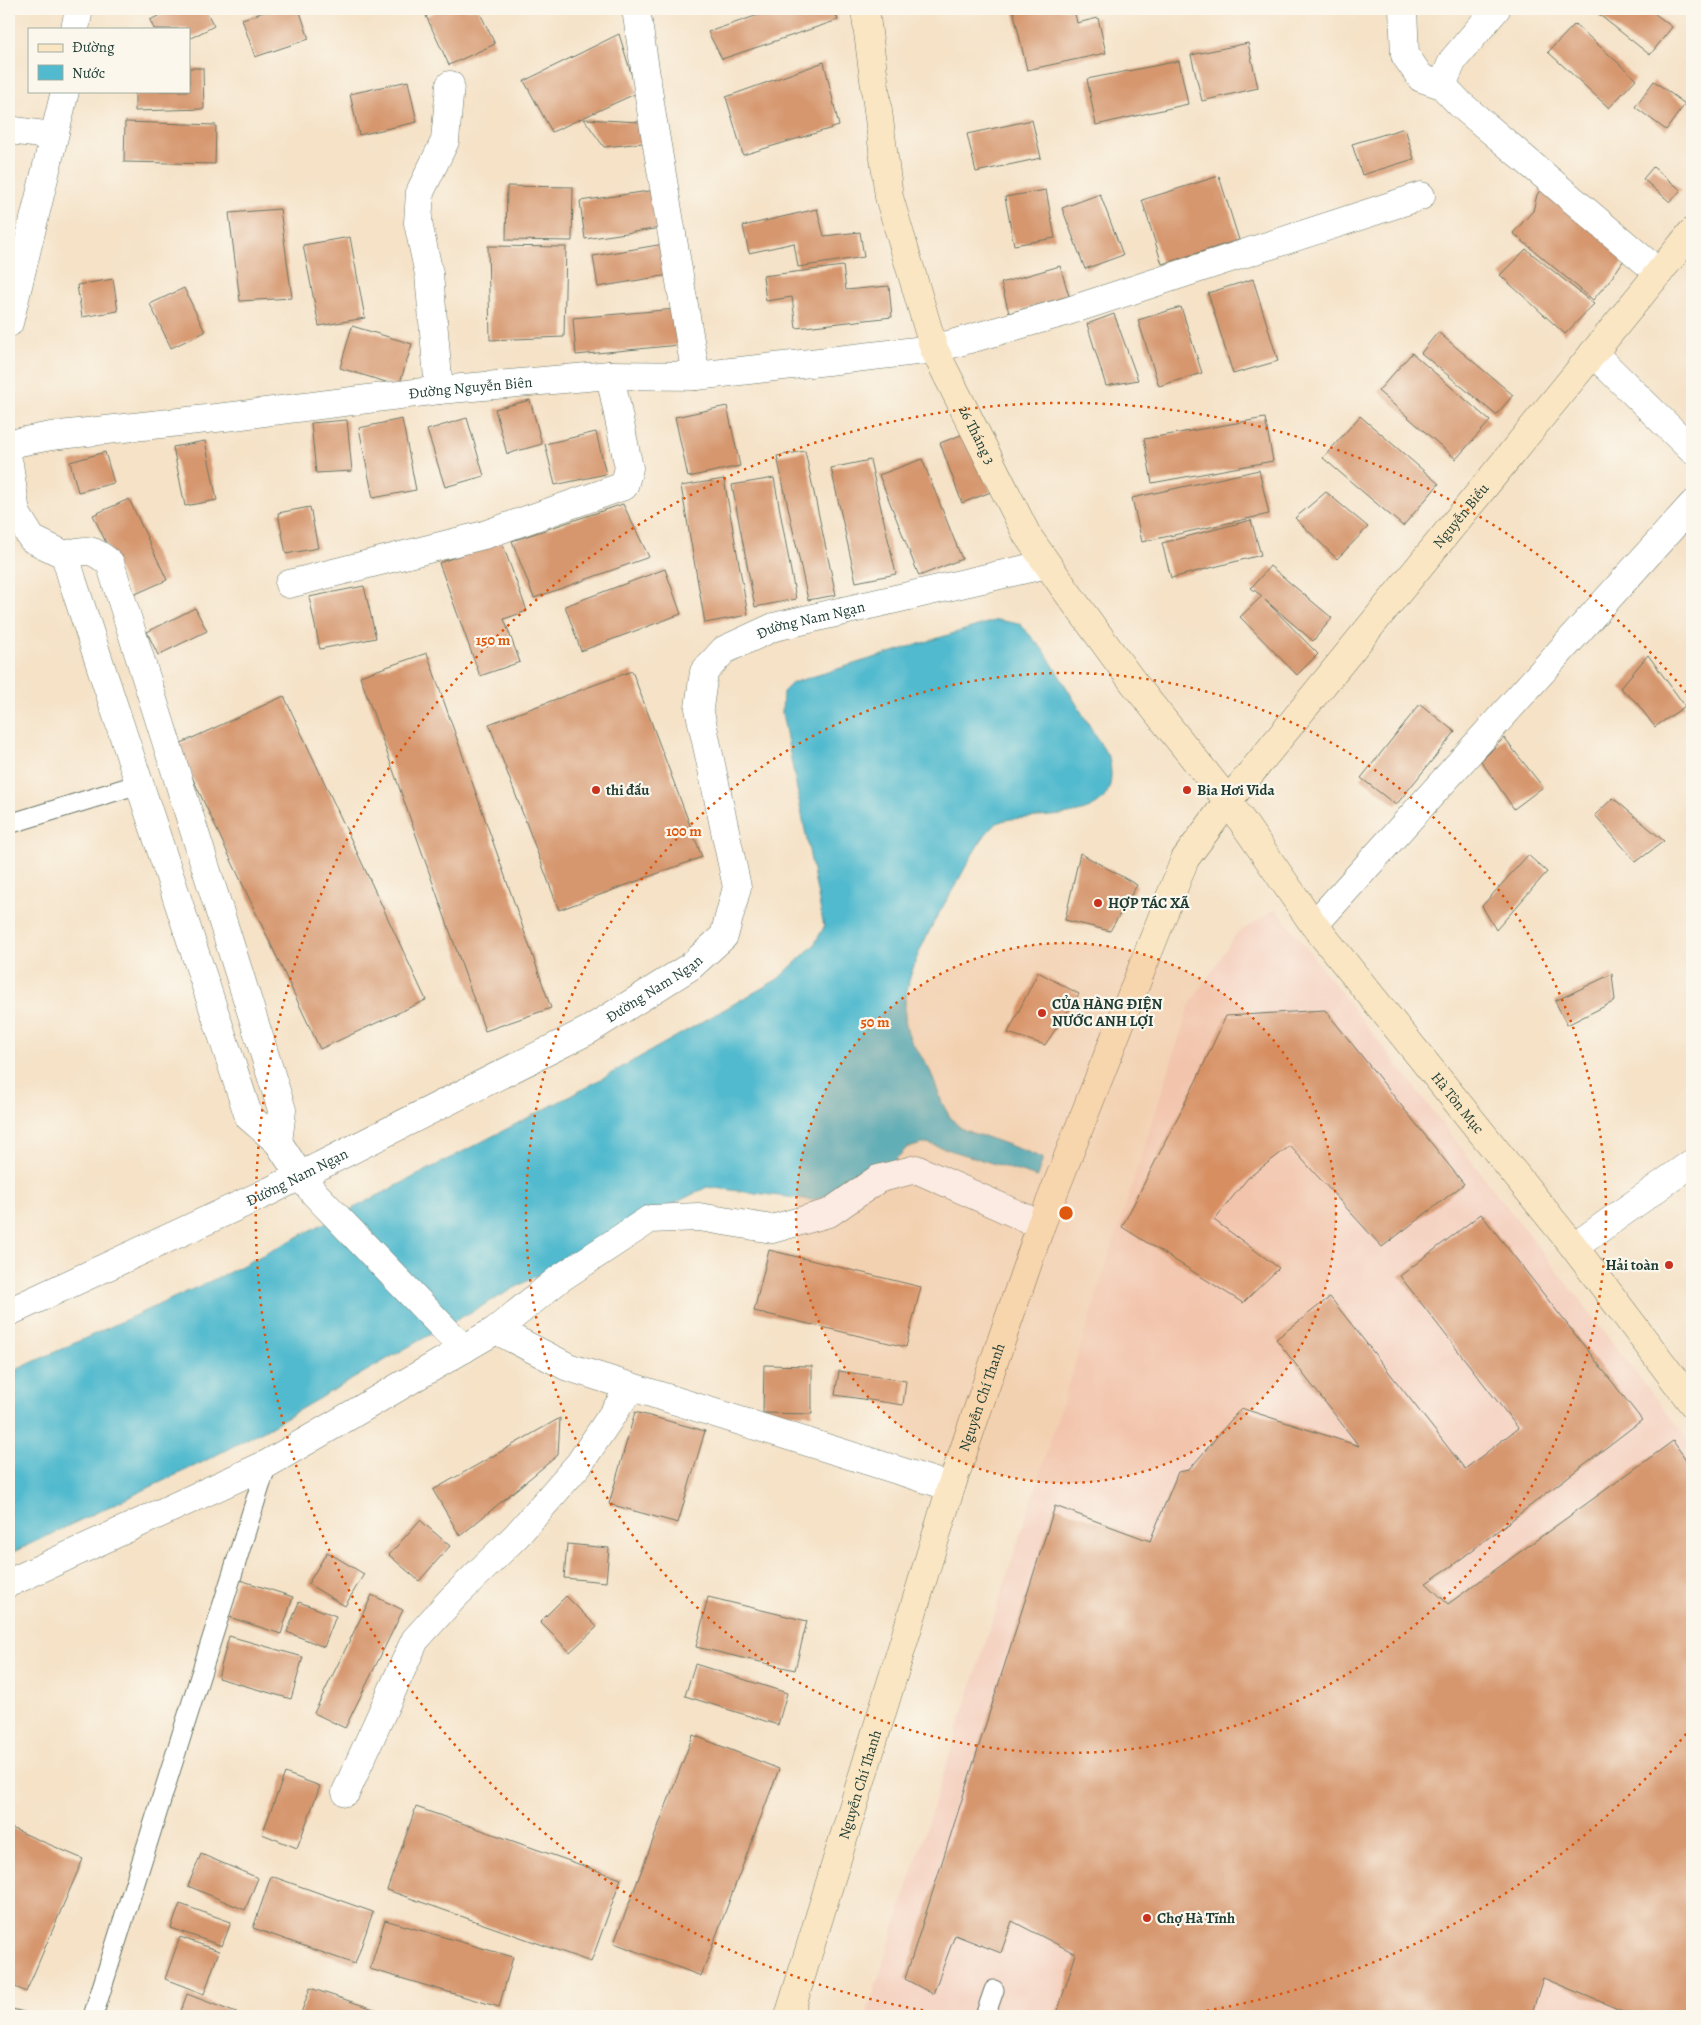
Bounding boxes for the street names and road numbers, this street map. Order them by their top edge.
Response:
street label: Đường Nguyễn Biên [407,372,533,404]
street label: 26 Tháng 3 [954,402,1000,468]
street label: Nguyễn Biểu [1428,478,1494,552]
street label: Đường Nam Ngạn [753,596,867,644]
street label: Đường Nam Ngạn [602,950,707,1027]
street label: Hà Tôn Mục [1427,1068,1489,1138]
street label: Đường Nam Ngạn [243,1143,351,1211]
street label: Nguyễn Chí Thanh [954,1341,1010,1454]
street label: Nguyễn Chí Thanh [834,1728,886,1842]

